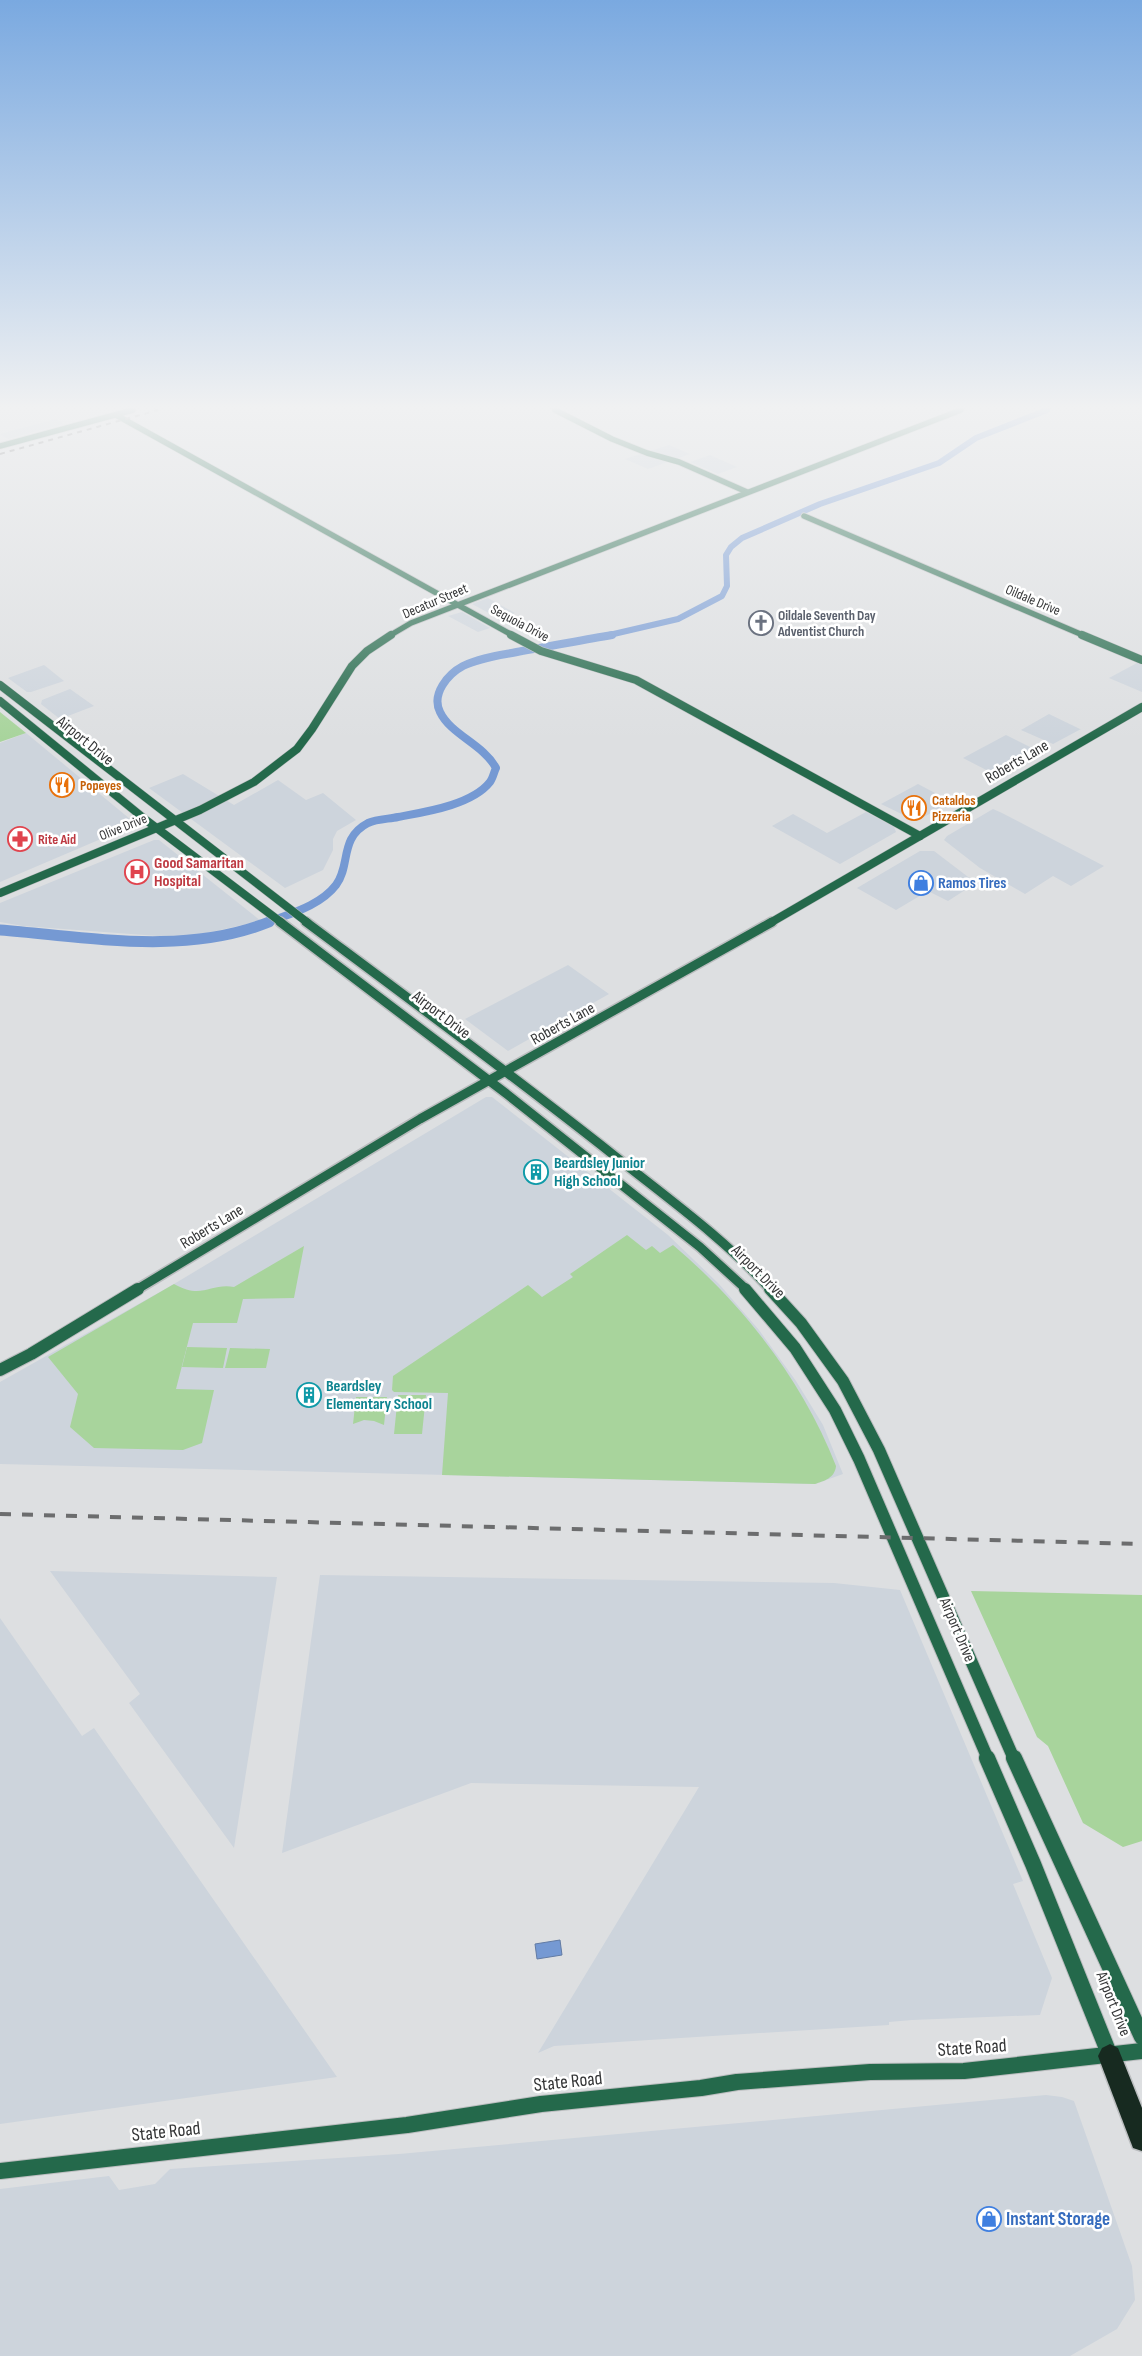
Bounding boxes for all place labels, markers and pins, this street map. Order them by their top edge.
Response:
place label: Oildale Seventh Day Adventist Church [777,607,876,640]
church icon: Oildale Seventh Day Adventist Church [748,610,774,636]
restaurant icon: Popeyes [49,772,75,798]
place label: Popeyes [80,777,121,794]
place label: Cataldos Pizzeria [932,792,976,825]
restaurant icon: Cataldos Pizzeria [901,795,927,821]
pharmacy icon: Rite Aid [7,826,33,852]
place label: Rite Aid [38,831,76,848]
place label: Good Samaritan Hospital [154,854,244,891]
hospital icon: Good Samaritan Hospital [124,859,150,885]
shop icon: Ramos Tires [908,870,934,896]
place label: Ramos Tires [938,874,1006,893]
place label: Beardsley Junior High School [554,1154,645,1191]
building icon: Beardsley Junior High School [523,1159,549,1185]
place label: Beardsley Elementary School [326,1377,432,1414]
building icon: Beardsley Elementary School [296,1382,322,1408]
shop icon: Instant Storage [976,2206,1002,2232]
place label: Instant Storage [1006,2208,1110,2231]

